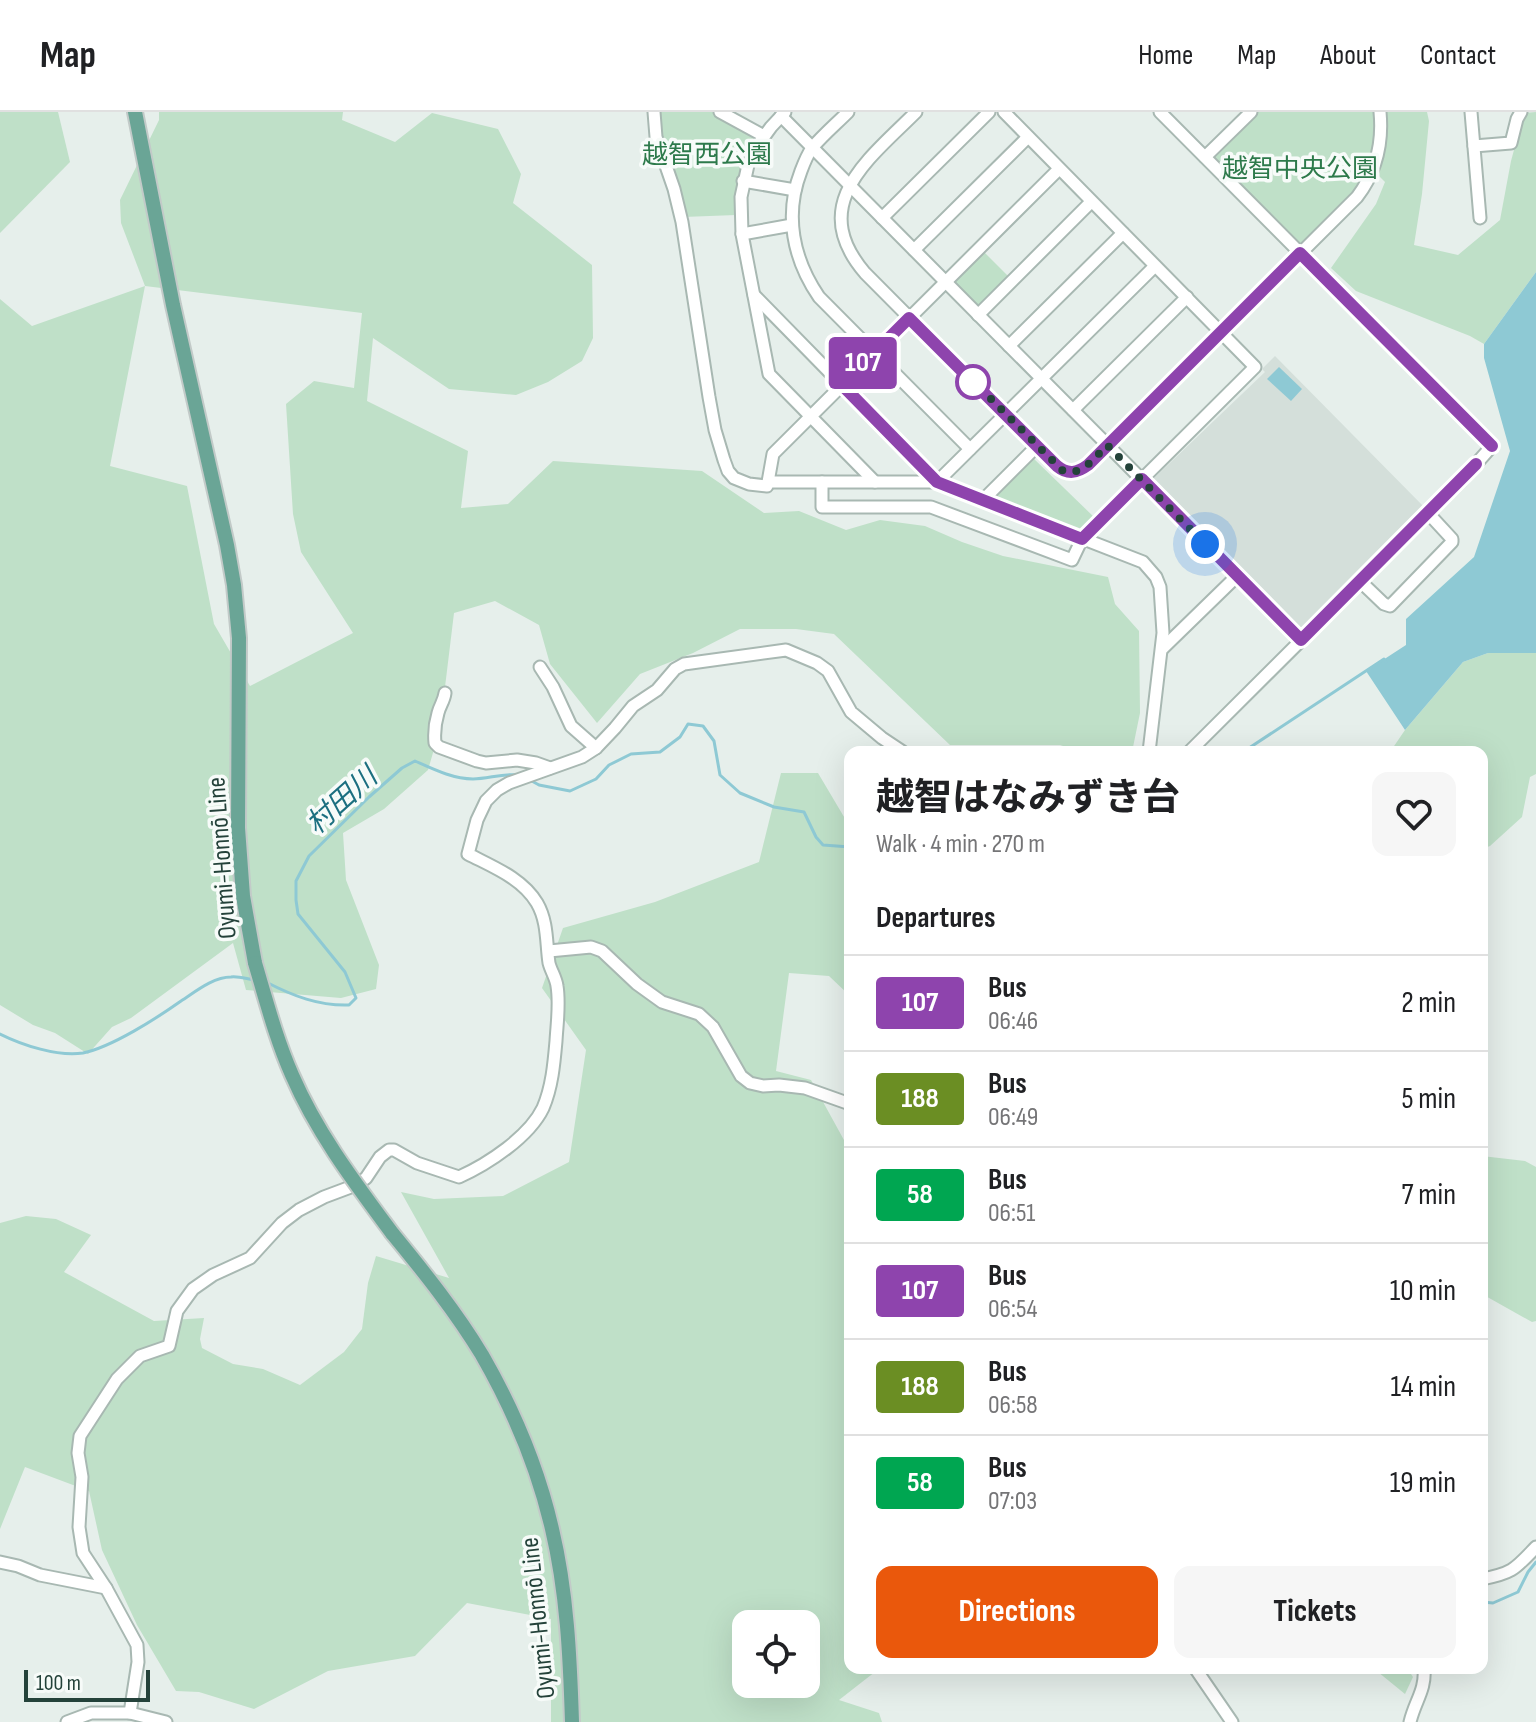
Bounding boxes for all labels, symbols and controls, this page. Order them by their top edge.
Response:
text: Map [40,33,96,78]
text: Home [1138,39,1193,72]
text: Map [1237,39,1276,72]
text: About [1320,39,1376,72]
text: Contact [1420,39,1496,72]
park label: 越智西公園 [642,140,772,171]
park label: 越智中央公園 [1222,154,1378,185]
line badge: 107 [817,337,909,389]
text: 107 [845,346,881,379]
unlabelled marker [956,365,990,399]
your location [1185,524,1225,564]
water label: 村田川 [300,759,386,841]
button: heart [1372,772,1456,856]
street label: Oyumi-Honnō Line [201,776,244,940]
text: 越智はなみずき台 [876,776,1180,821]
text: Walk · 4 min · 270 m [876,829,1045,860]
text: Departures [876,900,996,936]
text: Bus [988,970,1027,1006]
text: 2 min [1401,985,1456,1021]
text: 107 [902,986,938,1019]
text: 06:46 [988,1006,1038,1037]
text: Bus [988,1066,1027,1102]
text: 5 min [1402,1081,1456,1117]
text: 188 [901,1082,939,1115]
text: 06:49 [988,1102,1038,1133]
text: Bus [988,1162,1027,1198]
text: 7 min [1402,1177,1456,1213]
text: 58 [907,1178,933,1211]
text: 06:51 [988,1198,1035,1229]
text: Bus [988,1258,1027,1294]
text: 10 min [1390,1273,1456,1309]
text: 107 [902,1274,938,1307]
text: 06:54 [988,1294,1037,1325]
text: Bus [988,1354,1027,1390]
text: 14 min [1391,1369,1456,1405]
text: 188 [901,1370,939,1403]
text: 06:58 [988,1390,1038,1421]
text: Bus [988,1450,1027,1486]
text: 19 min [1390,1465,1456,1501]
text: 58 [907,1466,933,1499]
text: 07:03 [988,1486,1037,1517]
street label: Oyumi-Honnō Line [515,1536,562,1700]
button: Directions [876,1566,1158,1658]
button: Tickets [1174,1566,1456,1658]
map controls [732,1610,820,1698]
button: locate [732,1610,820,1698]
scale bar [24,1666,150,1702]
text: 100 m [36,1670,81,1697]

